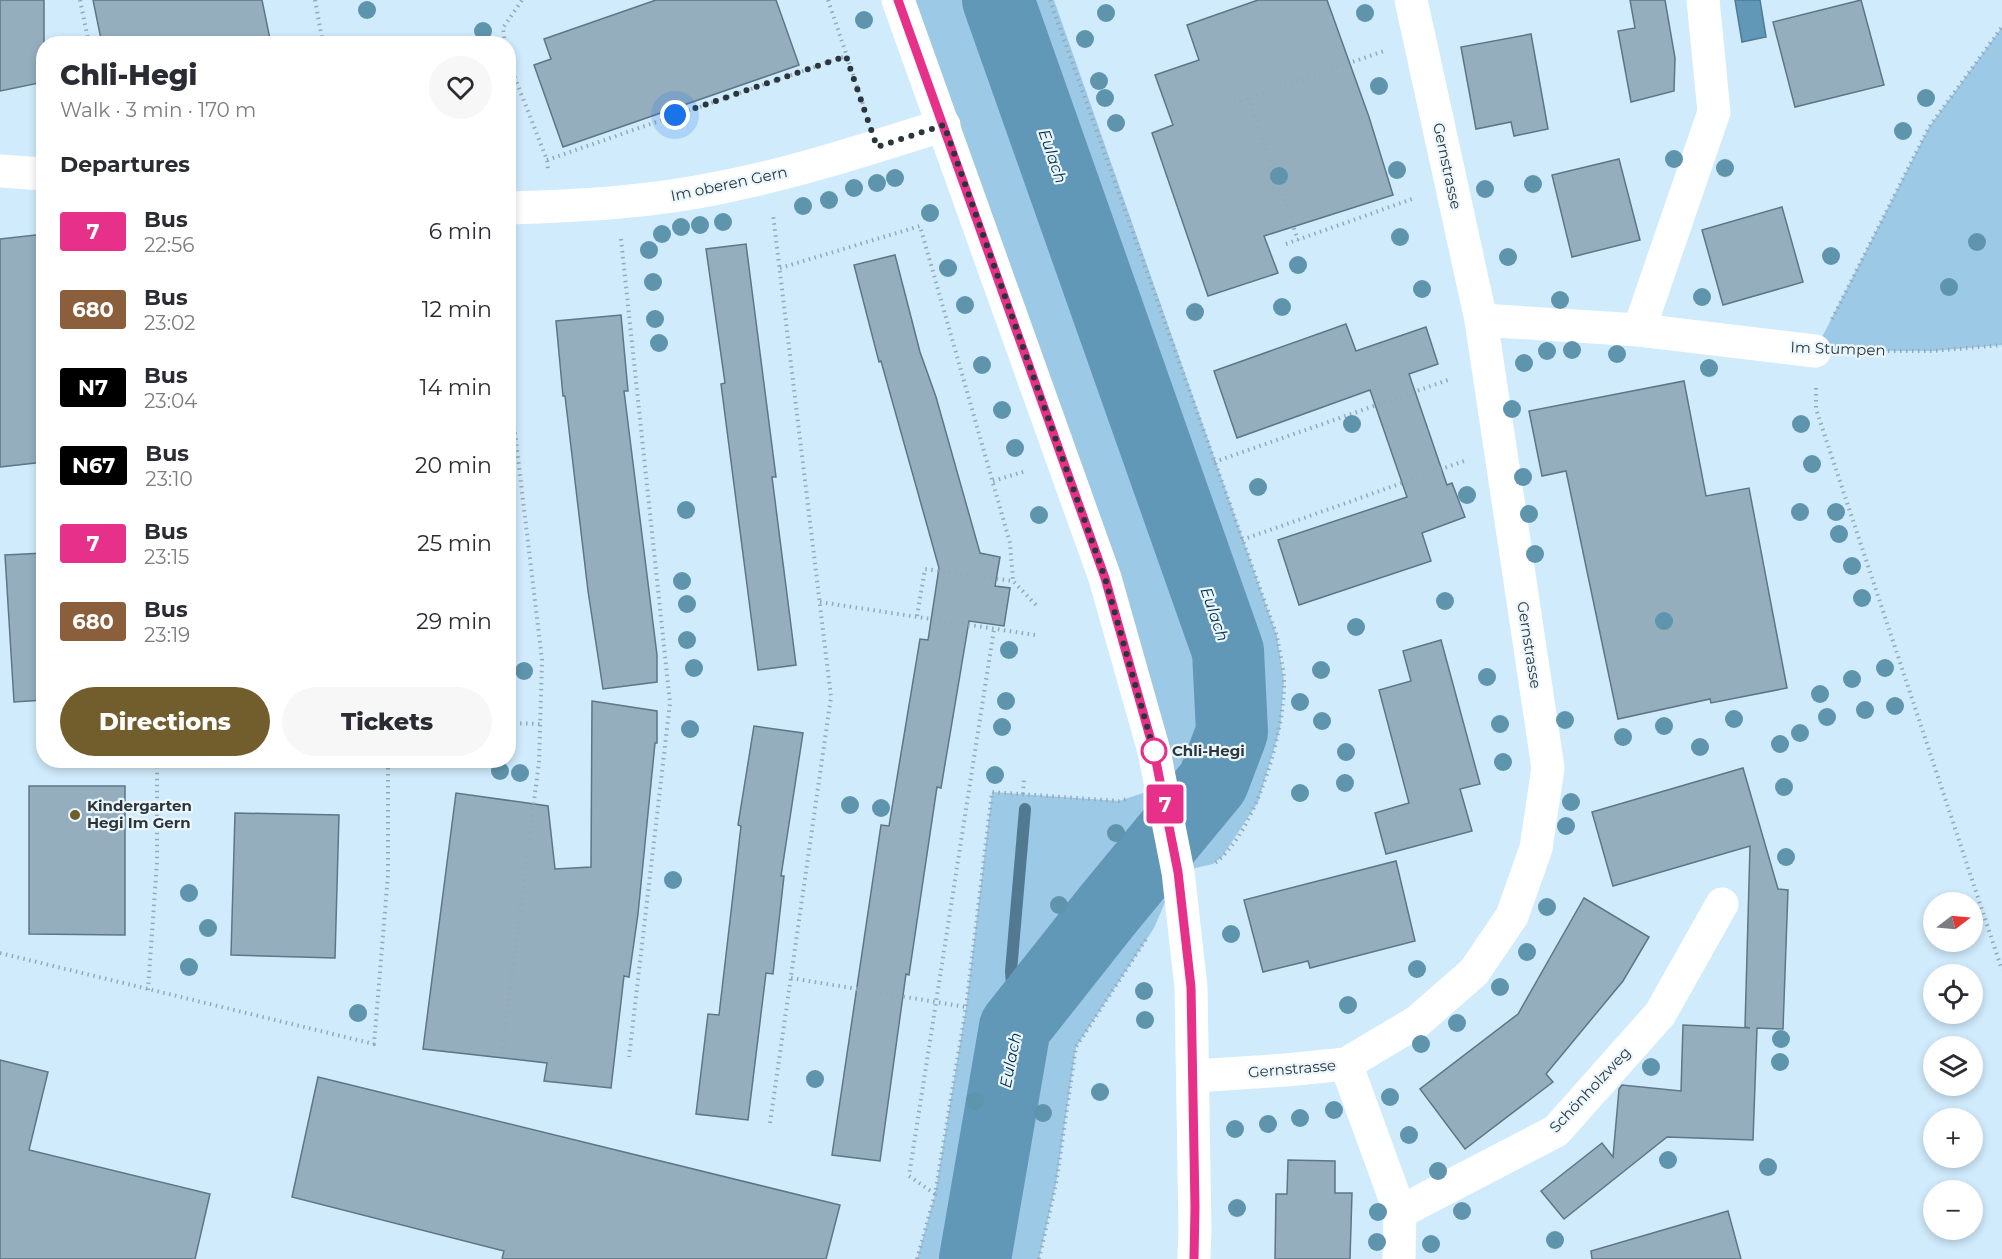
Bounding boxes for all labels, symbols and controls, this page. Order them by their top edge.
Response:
button: heart [429,56,492,119]
text: Chli-Hegi [60,58,197,92]
text: Walk · 3 min · 170 m [60,98,256,122]
your location [660,100,690,130]
street label: Gernstrasse [1429,121,1466,211]
water label: Eulach [1034,127,1071,186]
text: Departures [60,151,190,178]
street label: Im oberen Gern [669,162,789,205]
text: Bus [144,206,188,233]
text: 6 min [429,218,492,245]
text: 7 [86,219,100,244]
text: 22:56 [144,233,194,257]
text: Bus [144,284,188,311]
text: 12 min [422,296,492,323]
text: 680 [72,297,114,322]
text: 23:02 [144,311,195,335]
street label: Im Stumpen [1790,337,1886,360]
text: Bus [144,362,188,389]
text: 14 min [420,374,492,401]
text: N7 [78,375,108,400]
text: 23:04 [144,389,197,413]
text: Bus [145,440,189,467]
text: 20 min [415,452,492,479]
text: N67 [72,453,115,478]
text: 23:10 [145,467,193,491]
text: Bus [144,518,188,545]
text: 25 min [417,530,492,557]
text: 7 [86,531,100,556]
text: 23:15 [144,545,189,569]
water label: Eulach [1196,585,1233,644]
text: Bus [144,596,188,623]
street label: Gernstrasse [1513,600,1546,690]
text: 29 min [416,608,492,635]
text: 680 [72,609,114,634]
text: 23:19 [144,623,190,647]
button: Directions [60,687,270,756]
button: Tickets [282,687,492,756]
marker: Chli-Hegi [1141,738,1167,764]
place label: Chli-Hegi [1172,741,1245,760]
line badge: 7 [1146,784,1184,824]
text: 7 [1158,792,1172,817]
place label: Kindergarten Hegi Im Gern [87,796,192,832]
marker: Kindergarten Hegi Im Gern [68,808,82,822]
north arrow [1923,892,1983,952]
map controls [1923,892,1983,1240]
button: locate [1923,964,1983,1024]
water label: Eulach [996,1031,1025,1089]
button: layers [1923,1036,1983,1096]
street label: Schönholzweg [1545,1043,1634,1137]
street label: Gernstrasse [1247,1055,1337,1082]
button: + [1923,1108,1983,1168]
button: − [1923,1180,1983,1240]

